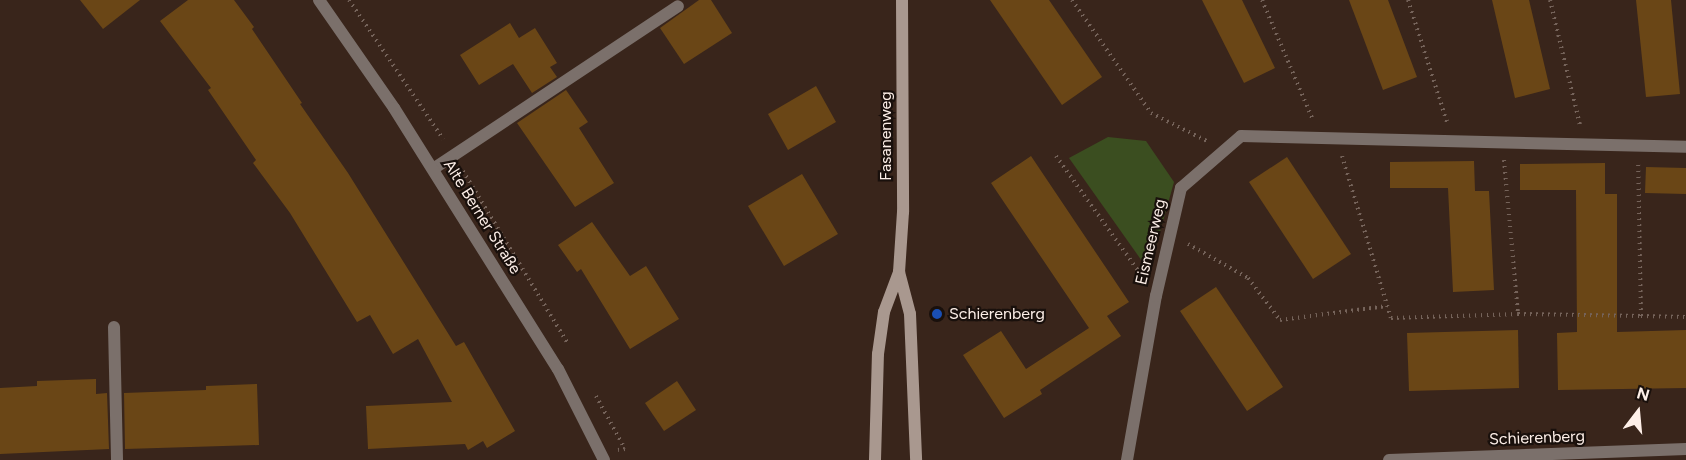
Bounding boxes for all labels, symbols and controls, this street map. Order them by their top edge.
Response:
street label: Fasanenweg [876,91,896,181]
street label: Alte Berner Straße [439,156,525,278]
street label: Eismeerweg [1132,197,1170,287]
place label: Schierenberg [949,304,1045,324]
marker: Schierenberg [930,307,944,321]
north arrow [1608,382,1668,442]
text: N [1635,383,1652,405]
street label: Schierenberg [1489,427,1585,449]

